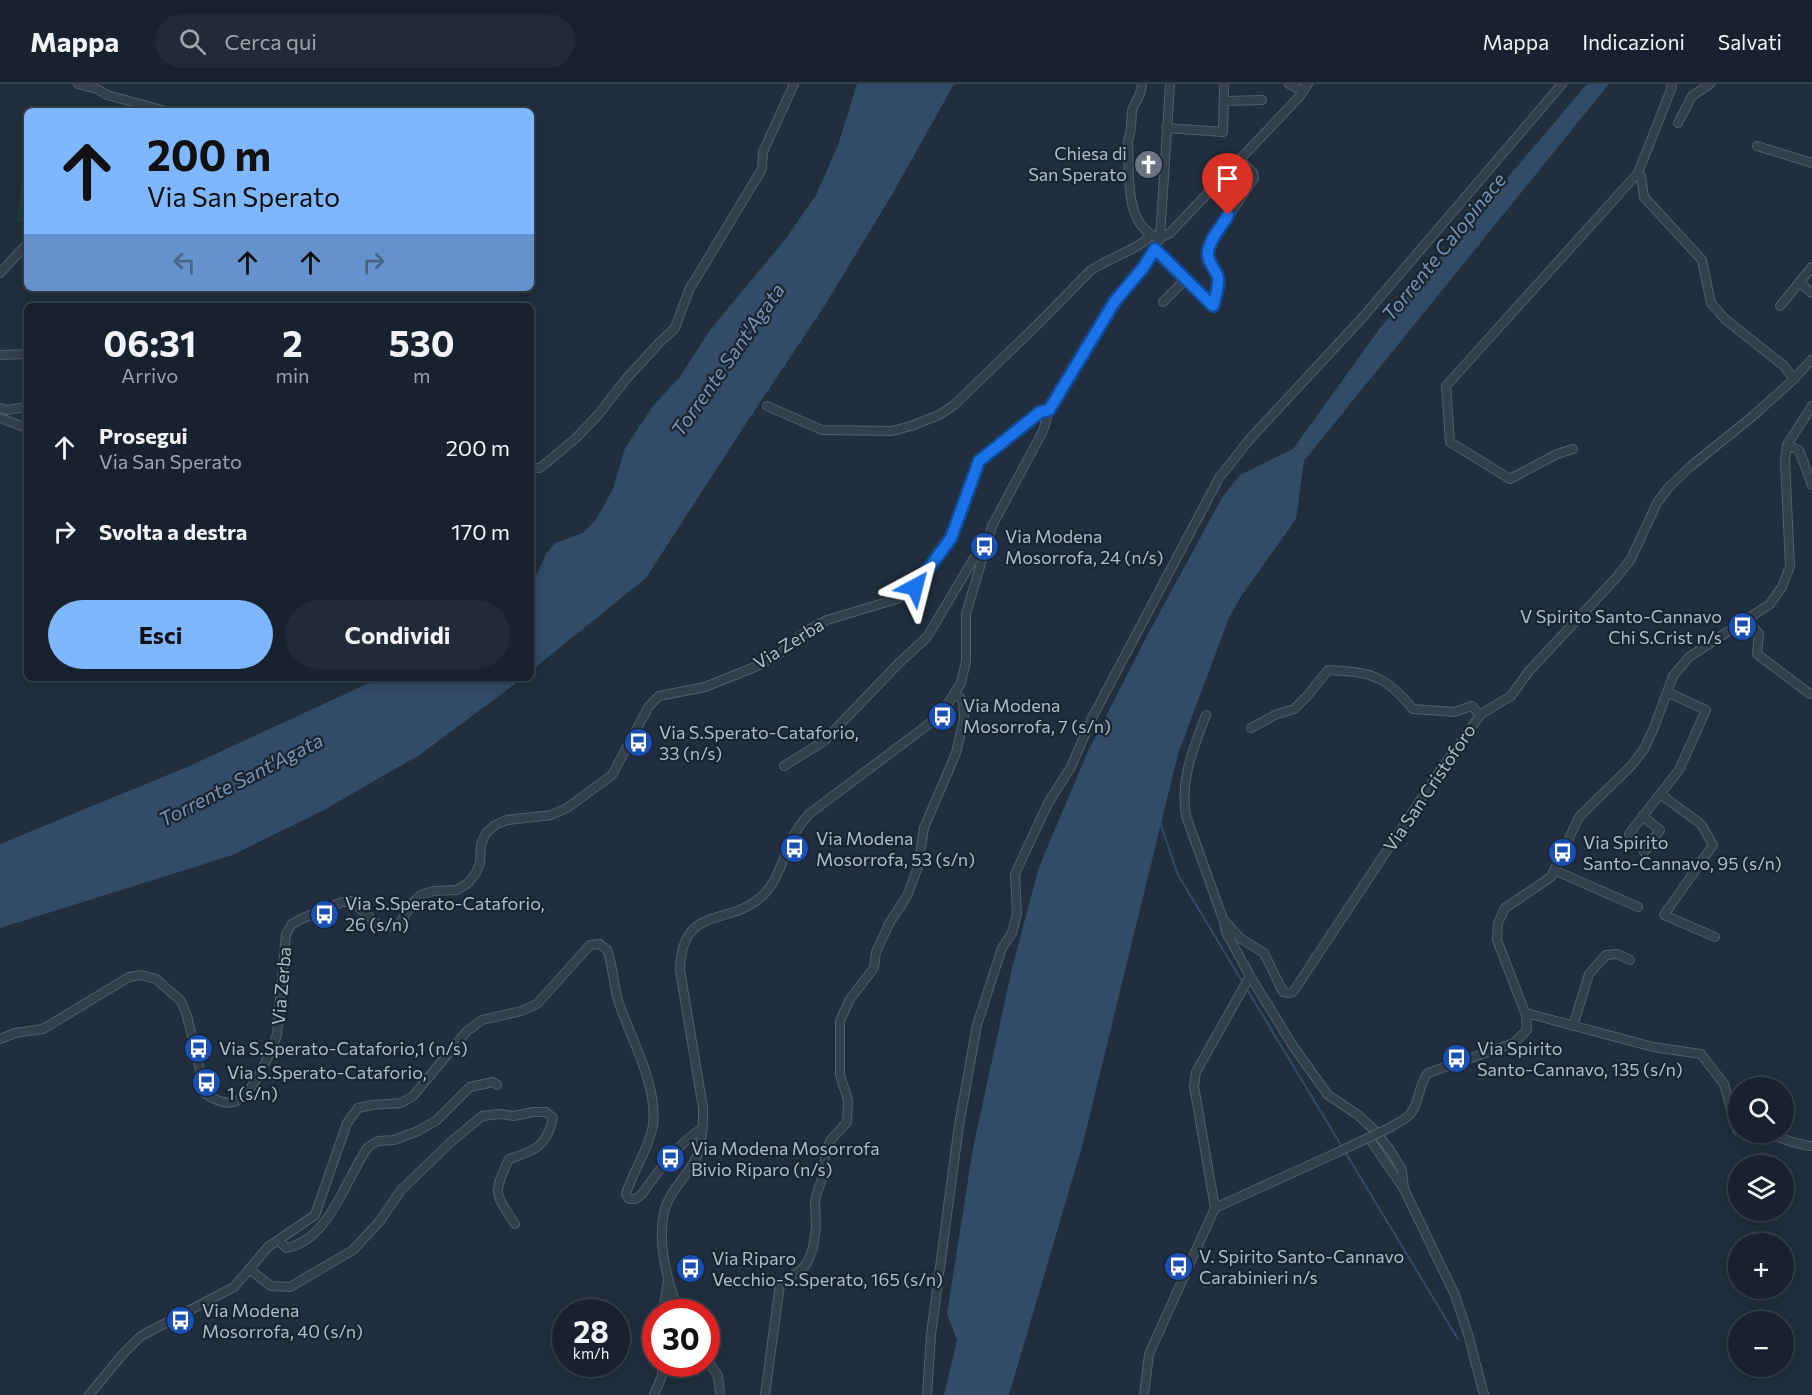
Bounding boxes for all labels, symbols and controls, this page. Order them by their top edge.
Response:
search box [155,14,575,68]
text: Mappa [30,24,119,58]
icon: search [176,25,209,58]
text: Cerca qui [224,28,317,55]
text: Mappa [1482,29,1549,54]
text: Indicazioni [1582,29,1685,54]
text: Salvati [1718,29,1782,54]
text: 200 m [147,128,271,180]
icon: ahead [48,132,126,210]
place label: Chiesa di San Sperato [1028,142,1127,185]
church icon: Chiesa di San Sperato [1132,148,1164,180]
pin [1202,153,1253,215]
icon: arrive [1211,162,1244,195]
water label: Torrente Calopinace [1376,167,1511,325]
text: Via San Sperato [147,180,340,213]
icon: left [168,246,201,279]
icon: ahead [231,246,264,279]
icon: ahead [294,246,327,279]
icon: right [357,246,390,279]
water label: Torrente Sant'Agata [665,278,789,441]
text: 06:31 [103,320,196,364]
text: 2 [282,320,303,364]
text: 530 [389,320,455,364]
text: Arrivo [121,363,178,387]
text: min [275,363,310,387]
text: m [413,363,431,387]
text: Prosegui [99,422,188,449]
icon: ahead [48,431,81,464]
text: 200 m [446,434,510,461]
text: Via San Sperato [99,449,242,473]
icon: right [48,515,81,548]
text: Svolta a destra [99,518,247,545]
text: 170 m [451,518,510,545]
place label: Via Modena Mosorrofa, 24 (n/s) [1005,525,1164,568]
bus stop icon: Via Modena Mosorrofa, 24 (n/s) [968,531,1000,563]
position arrow [883,555,947,619]
button: Esci [48,600,273,669]
button: Condividi [285,600,510,669]
place label: V Spirito Santo-Cannavo Chi S.Crist n/s [1520,605,1722,648]
bus stop icon: V Spirito Santo-Cannavo Chi S.Crist n/s [1727,611,1759,643]
street label: Via Zerba [749,613,828,673]
place label: Via Modena Mosorrofa, 7 (s/n) [963,694,1111,737]
bus stop icon: Via Modena Mosorrofa, 7 (s/n) [926,700,958,732]
street label: Via San Cristoforo [1378,720,1480,855]
place label: Via S.Sperato-Cataforio, 33 (n/s) [659,721,859,764]
water label: Torrente Sant'Agata [154,727,327,831]
bus stop icon: Via S.Sperato-Cataforio, 33 (n/s) [622,727,654,759]
place label: Via Modena Mosorrofa, 53 (s/n) [816,827,975,870]
place label: Via Spirito Santo-Cannavo, 95 (s/n) [1583,831,1782,874]
bus stop icon: Via Modena Mosorrofa, 53 (s/n) [779,833,811,865]
bus stop icon: Via Spirito Santo-Cannavo, 95 (s/n) [1546,837,1578,869]
place label: Via S.Sperato-Cataforio, 26 (s/n) [345,892,545,935]
bus stop icon: Via S.Sperato-Cataforio, 26 (s/n) [308,898,340,930]
street label: Via Zerba [267,946,295,1026]
bus stop icon: Via S.Sperato-Cataforio,1 (n/s) [182,1033,214,1065]
place label: Via S.Sperato-Cataforio,1 (n/s) [219,1037,468,1059]
place label: Via Spirito Santo-Cannavo, 135 (s/n) [1477,1037,1683,1080]
bus stop icon: Via Spirito Santo-Cannavo, 135 (s/n) [1440,1043,1472,1075]
place label: Via S.Sperato-Cataforio, 1 (s/n) [227,1061,427,1104]
bus stop icon: Via S.Sperato-Cataforio, 1 (s/n) [190,1067,222,1099]
map controls [1728,1077,1794,1377]
button: search [1728,1077,1794,1143]
place label: Via Modena Mosorrofa Bivio Riparo (n/s) [691,1137,880,1180]
bus stop icon: Via Modena Mosorrofa Bivio Riparo (n/s) [654,1143,686,1175]
button: layers [1728,1155,1794,1221]
button: + [1728,1233,1794,1299]
place label: V. Spirito Santo-Cannavo Carabinieri n/s [1199,1245,1404,1288]
place label: Via Riparo Vecchio-S.Sperato, 165 (s/n) [712,1247,943,1290]
bus stop icon: V. Spirito Santo-Cannavo Carabinieri n/s [1162,1251,1194,1283]
bus stop icon: Via Riparo Vecchio-S.Sperato, 165 (s/n) [675,1253,707,1285]
place label: Via Modena Mosorrofa, 40 (s/n) [202,1299,363,1342]
speed limit sign: 30 [642,1299,720,1377]
bus stop icon: Via Modena Mosorrofa, 40 (s/n) [165,1305,197,1337]
button: − [1728,1311,1794,1377]
text: 28 [573,1312,609,1349]
text: km/h [573,1344,609,1362]

